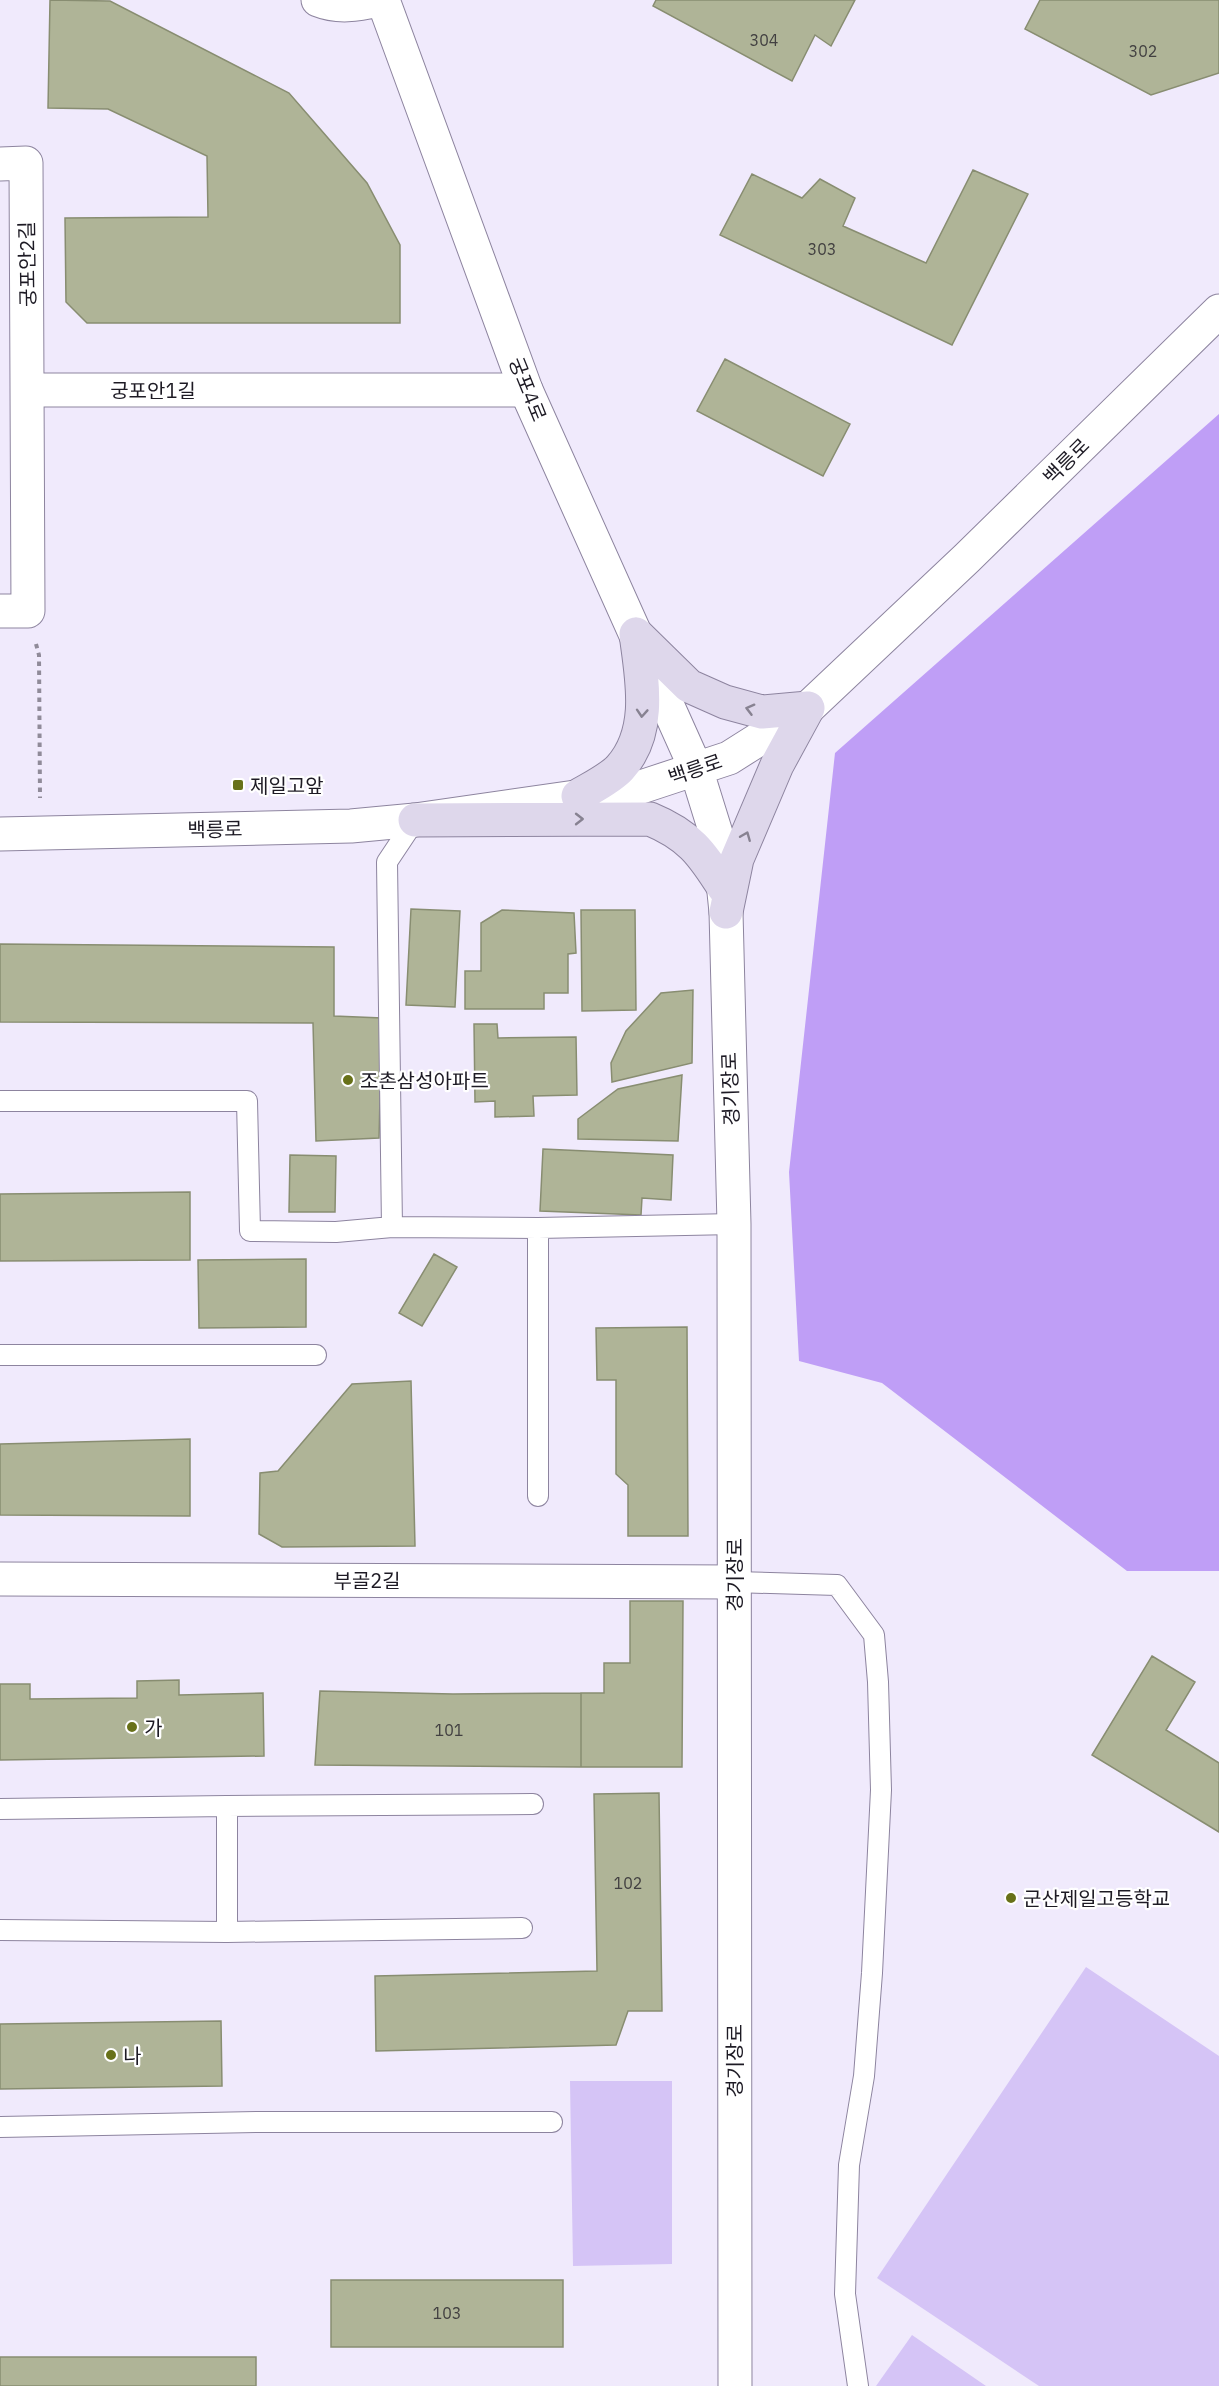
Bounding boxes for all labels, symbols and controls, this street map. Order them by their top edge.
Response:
house number: 304 [750,30,778,50]
house number: 302 [1129,41,1157,61]
street label: 궁포안2길 [13,221,41,307]
house number: 303 [808,239,836,259]
street label: 궁포4로 [503,353,553,425]
street label: 궁포안1길 [110,377,196,404]
street label: 백릉로 [1037,432,1095,490]
one-way arrow [745,703,755,716]
one-way arrow [635,709,648,718]
street label: 백릉로 [665,747,725,791]
place label: 제일고앞 [250,772,324,799]
marker: 제일고앞 [231,778,245,792]
one-way arrow [574,813,583,825]
street label: 백릉로 [187,815,243,843]
one-way arrow [739,831,752,841]
street label: 경기장로 [715,1052,745,1126]
place label: 조촌삼성아파트 [360,1067,489,1094]
marker: 조촌삼성아파트 [341,1073,355,1087]
street label: 경기장로 [721,1538,748,1612]
street label: 부골2길 [333,1567,401,1594]
place label: 가 [144,1714,162,1741]
marker: 가 [125,1720,139,1734]
house number: 101 [435,1720,463,1740]
house number: 102 [614,1873,642,1893]
place label: 군산제일고등학교 [1023,1885,1170,1912]
marker: 군산제일고등학교 [1004,1891,1018,1905]
street label: 경기장로 [721,2024,748,2098]
place label: 나 [123,2042,141,2069]
marker: 나 [104,2048,118,2062]
house number: 103 [433,2303,461,2323]

